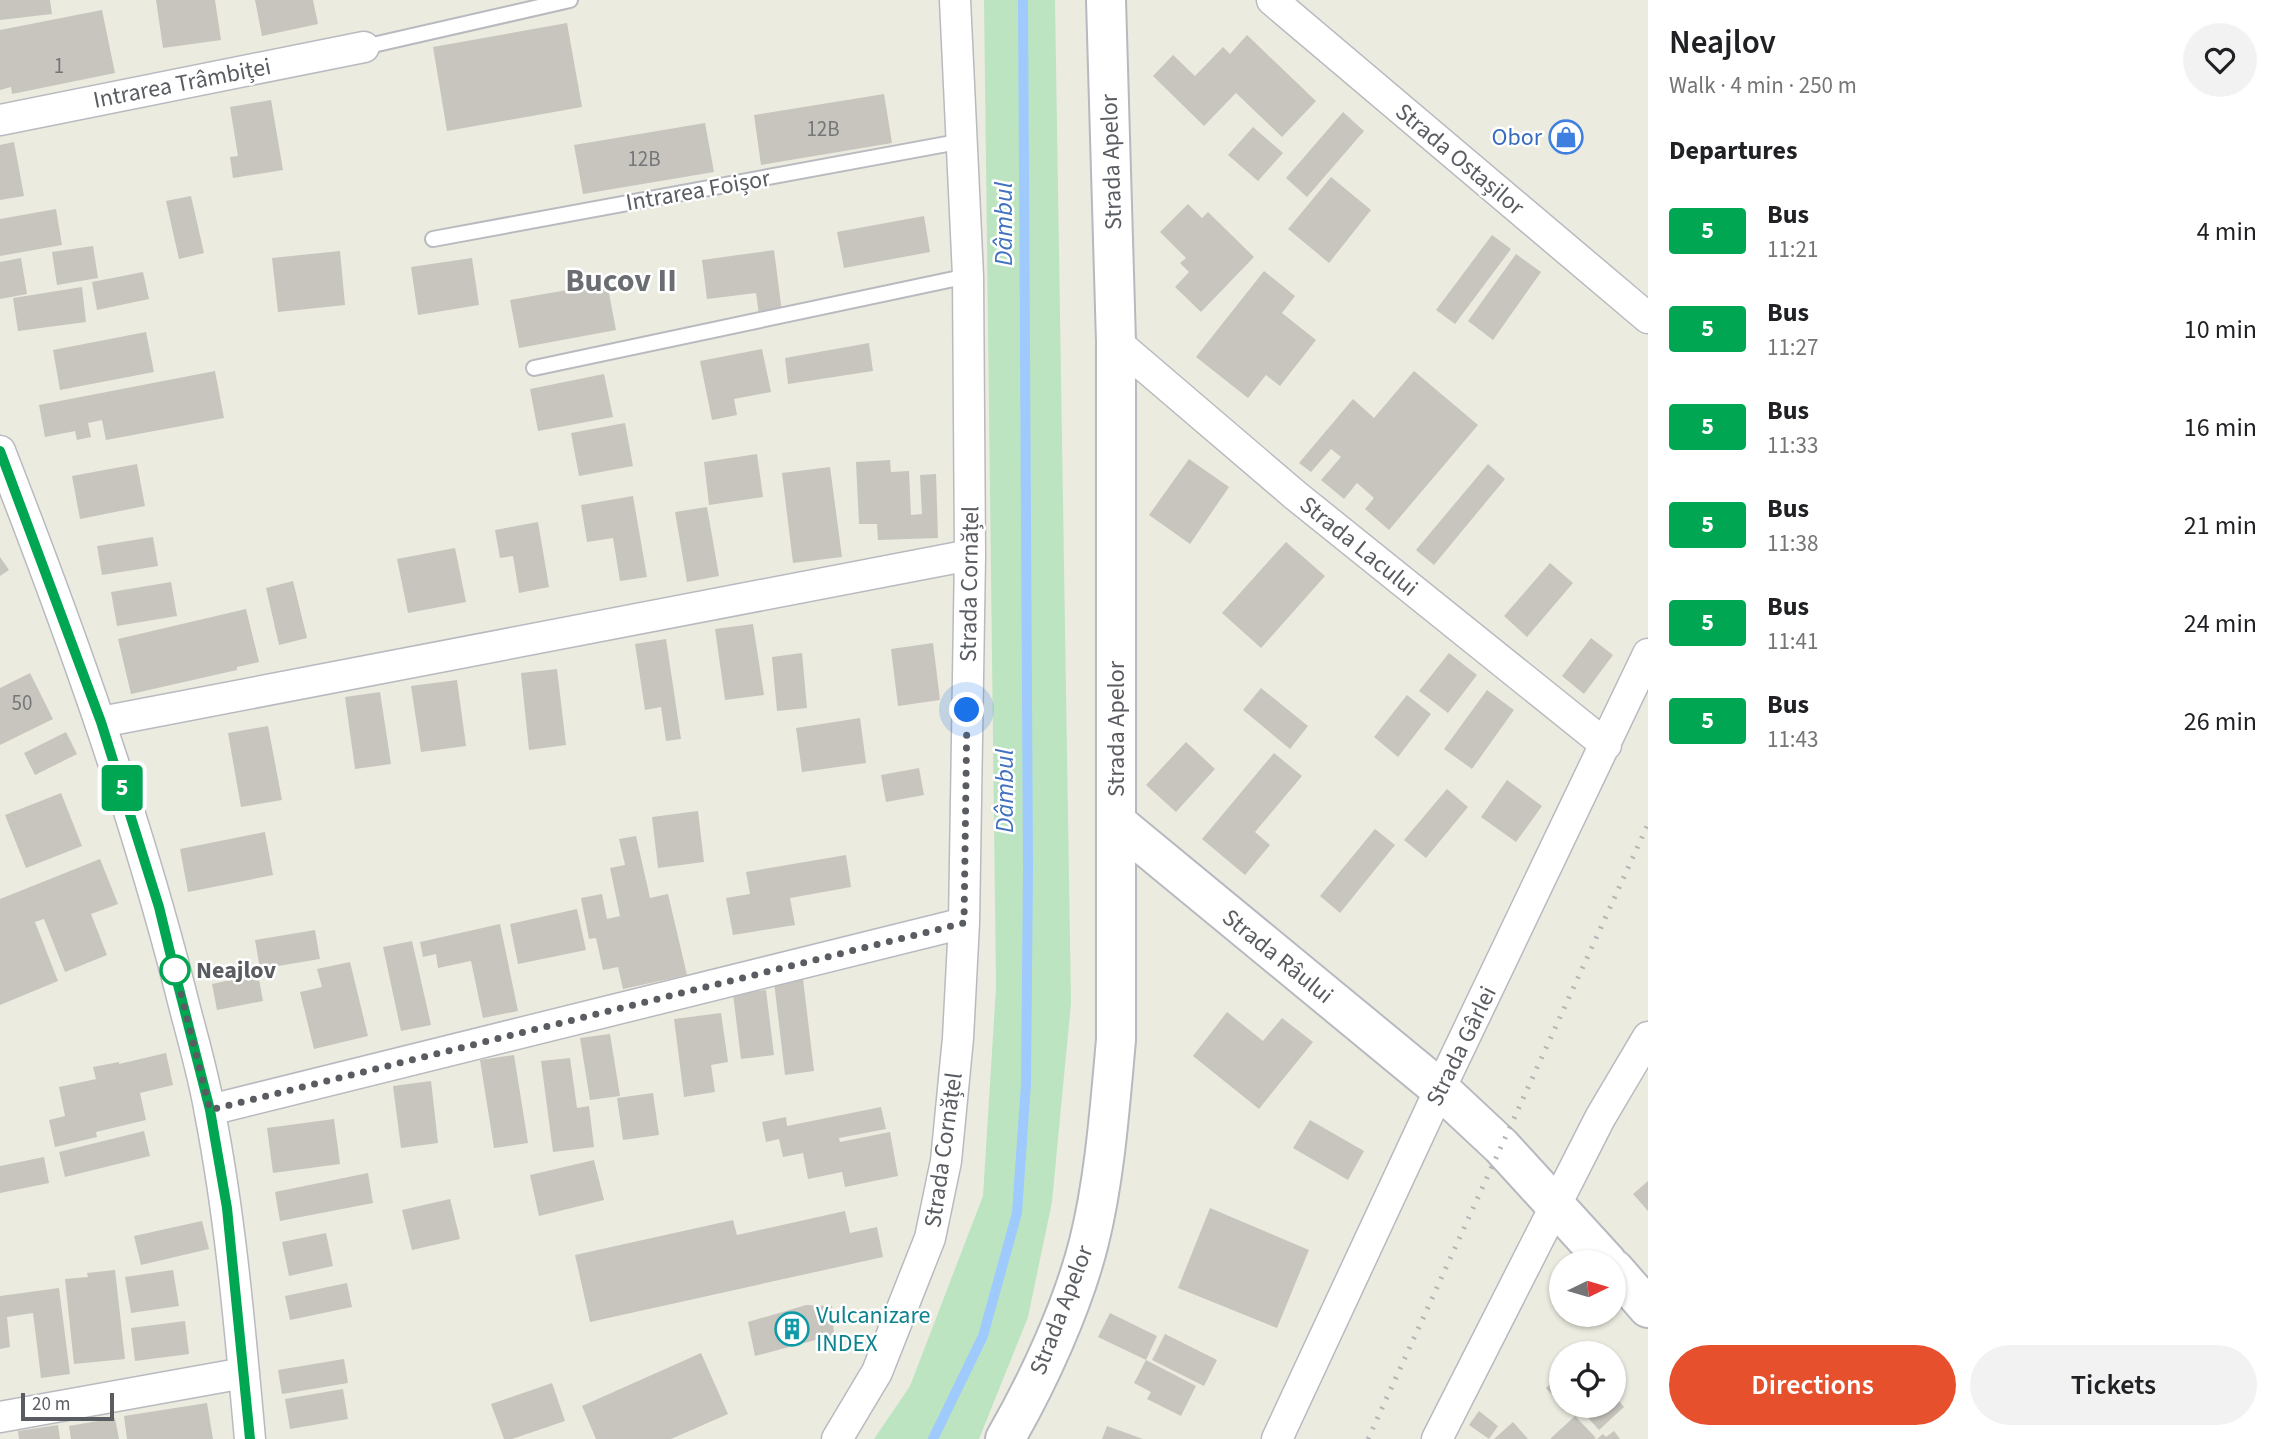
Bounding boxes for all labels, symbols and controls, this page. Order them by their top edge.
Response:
text: Neajlov [1669,19,1776,66]
button: heart [2183,23,2257,97]
street label: Intrarea Trâmbiței [90,49,274,118]
house number: 1 [54,51,64,81]
text: Walk · 4 min · 250 m [1669,69,1857,102]
street label: Strada Apelor [1092,93,1131,231]
street label: Strada Ostașilor [1388,95,1532,224]
house number: 12B [806,114,840,144]
shop icon: Obor [1547,118,1585,156]
place label: Obor [1491,120,1543,155]
text: Departures [1669,132,1797,169]
house number: 12B [627,144,661,174]
street label: Intrarea Foișor [623,160,774,220]
water label: Dâmbul [985,181,1022,266]
text: Bus [1767,196,1809,233]
text: 5 [1701,213,1714,248]
text: 4 min [2197,213,2257,250]
text: 11:21 [1767,233,1818,266]
district label: Bucov II [565,258,677,304]
text: Bus [1767,294,1809,331]
text: 5 [1701,311,1714,346]
text: 10 min [2184,311,2257,348]
text: 11:27 [1767,331,1818,364]
text: Bus [1767,392,1809,429]
text: 5 [1701,409,1714,444]
text: 16 min [2184,409,2257,446]
text: 11:33 [1767,429,1818,462]
street label: Strada Lacului [1292,488,1425,605]
text: Bus [1767,490,1809,527]
street label: Strada Cornățel [951,506,988,662]
text: 5 [1701,507,1714,542]
text: 21 min [2184,507,2257,544]
text: 11:38 [1767,527,1818,560]
text: Bus [1767,588,1809,625]
text: 5 [1701,605,1714,640]
text: 24 min [2184,605,2257,642]
text: 11:41 [1767,625,1818,658]
street label: Strada Apelor [1099,660,1134,797]
text: Bus [1767,686,1809,723]
house number: 50 [12,688,32,718]
your location [949,692,984,727]
text: 5 [1701,703,1714,738]
text: 26 min [2184,703,2257,740]
text: 11:43 [1767,723,1818,756]
water label: Dâmbul [986,748,1023,833]
line badge: 5 [99,765,145,811]
text: 5 [116,770,128,805]
street label: Strada Râului [1215,901,1341,1012]
place label: Neajlov [196,953,276,988]
marker: Neajlov [160,955,190,985]
street label: Strada Gârlei [1417,980,1506,1112]
street label: Strada Cornățel [915,1070,972,1230]
street label: Strada Apelor [1021,1240,1102,1380]
north arrow [1549,1250,1626,1326]
map controls [1549,1250,1626,1418]
place label: Vulcanizare INDEX [816,1298,930,1361]
building icon: Vulcanizare INDEX [773,1310,811,1348]
button: locate [1549,1341,1626,1418]
button: Directions [1669,1345,1956,1425]
button: Tickets [1970,1345,2257,1425]
scale bar [21,1390,114,1422]
text: 20 m [32,1391,70,1418]

